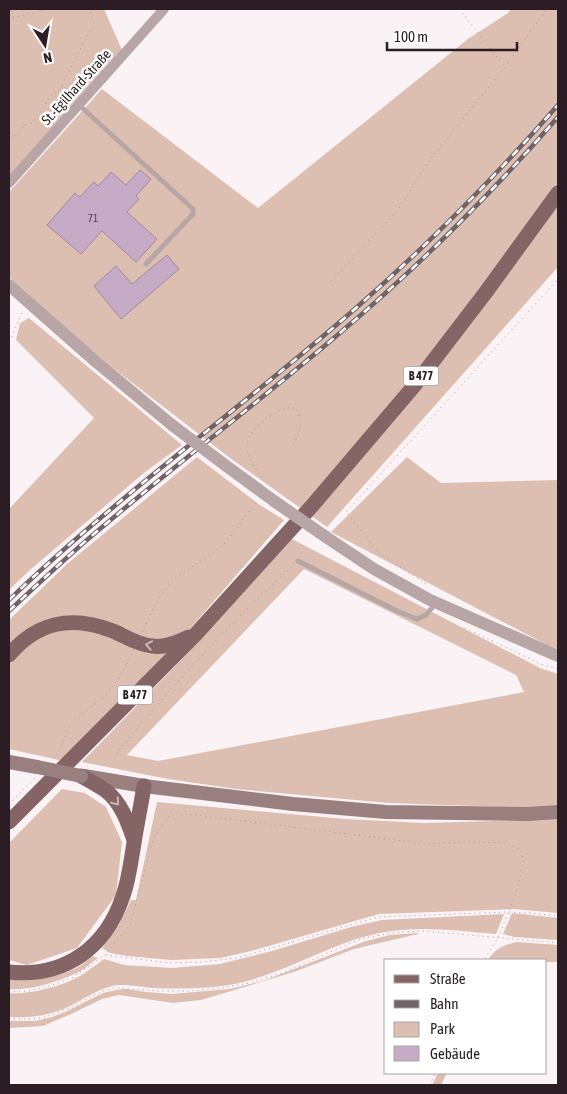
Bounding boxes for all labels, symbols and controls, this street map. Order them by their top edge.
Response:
north arrow [20,20,70,70]
scale bar [387,20,517,52]
text: 100 m [394,28,428,45]
street label: St.-Egilhard-Straße [38,46,114,128]
text: N [42,49,53,66]
house number: 71 [88,212,98,224]
road number: B 477 [404,366,438,386]
one-way arrow [144,640,153,650]
road number: B 477 [118,686,152,704]
one-way arrow [110,796,118,805]
legend [384,959,547,1074]
text: Straße [430,970,466,987]
text: Bahn [430,995,459,1012]
text: Park [430,1020,455,1037]
text: Gebäude [430,1045,480,1062]

